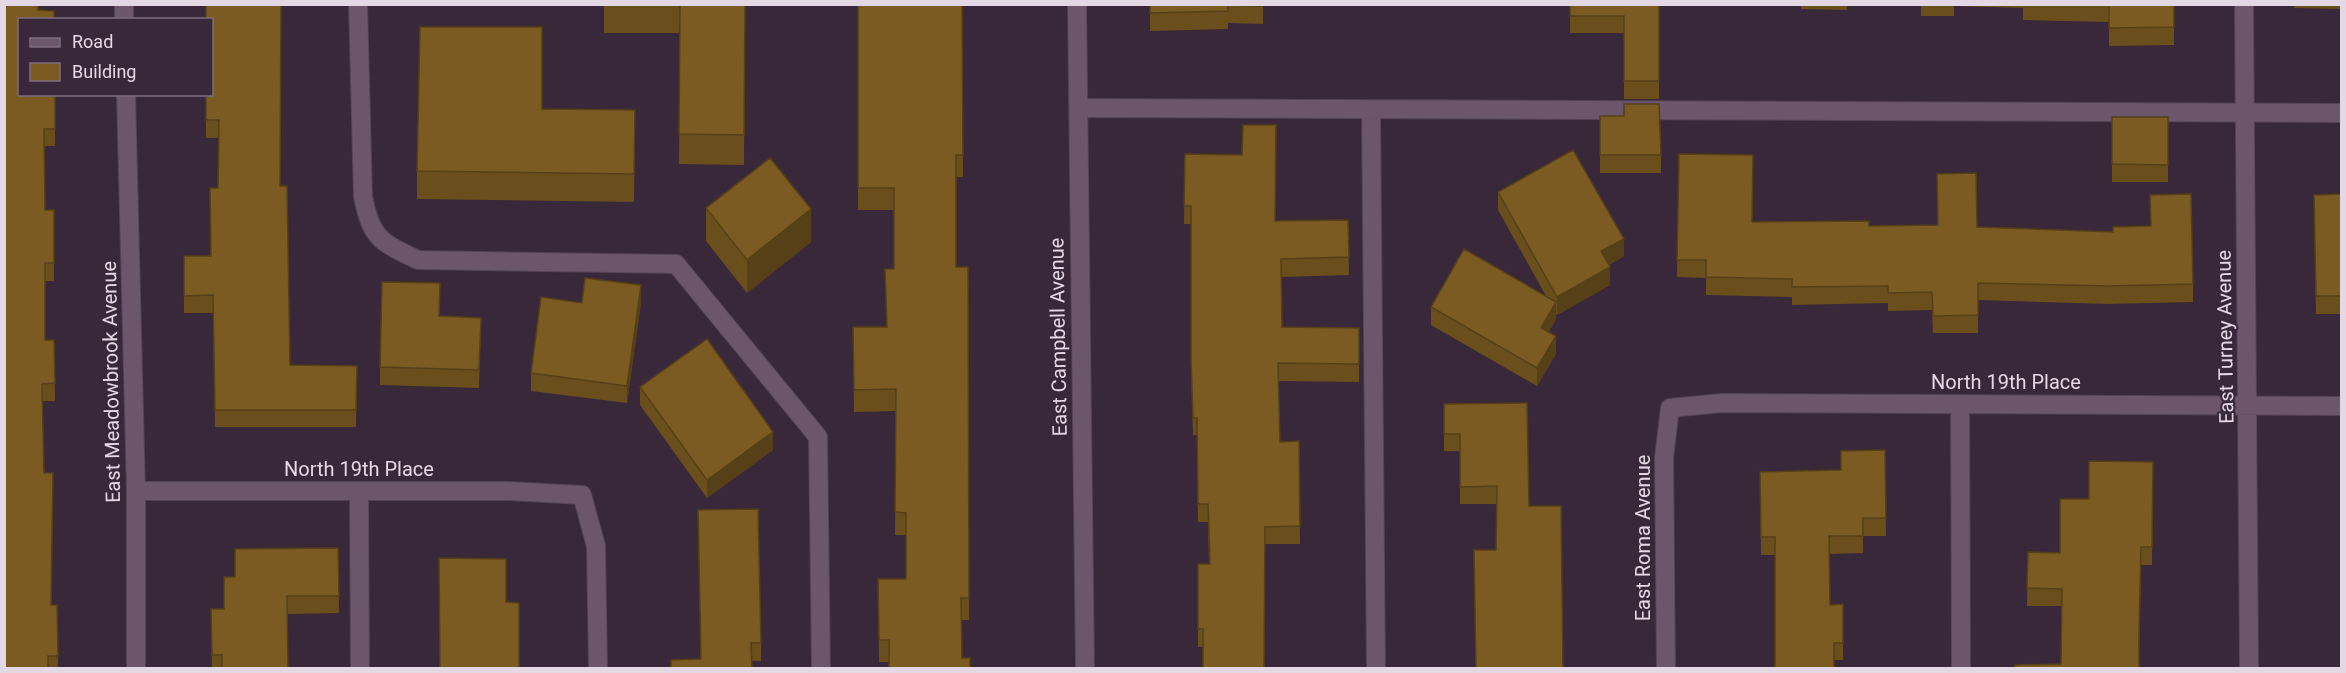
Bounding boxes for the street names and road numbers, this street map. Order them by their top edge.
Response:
street label: East Campbell Avenue [1044,237,1072,437]
street label: East Turney Avenue [2211,250,2239,424]
street label: East Meadowbrook Avenue [97,261,125,503]
street label: North 19th Place [1931,370,2081,394]
street label: East Roma Avenue [1631,455,1655,621]
street label: North 19th Place [284,457,434,481]

